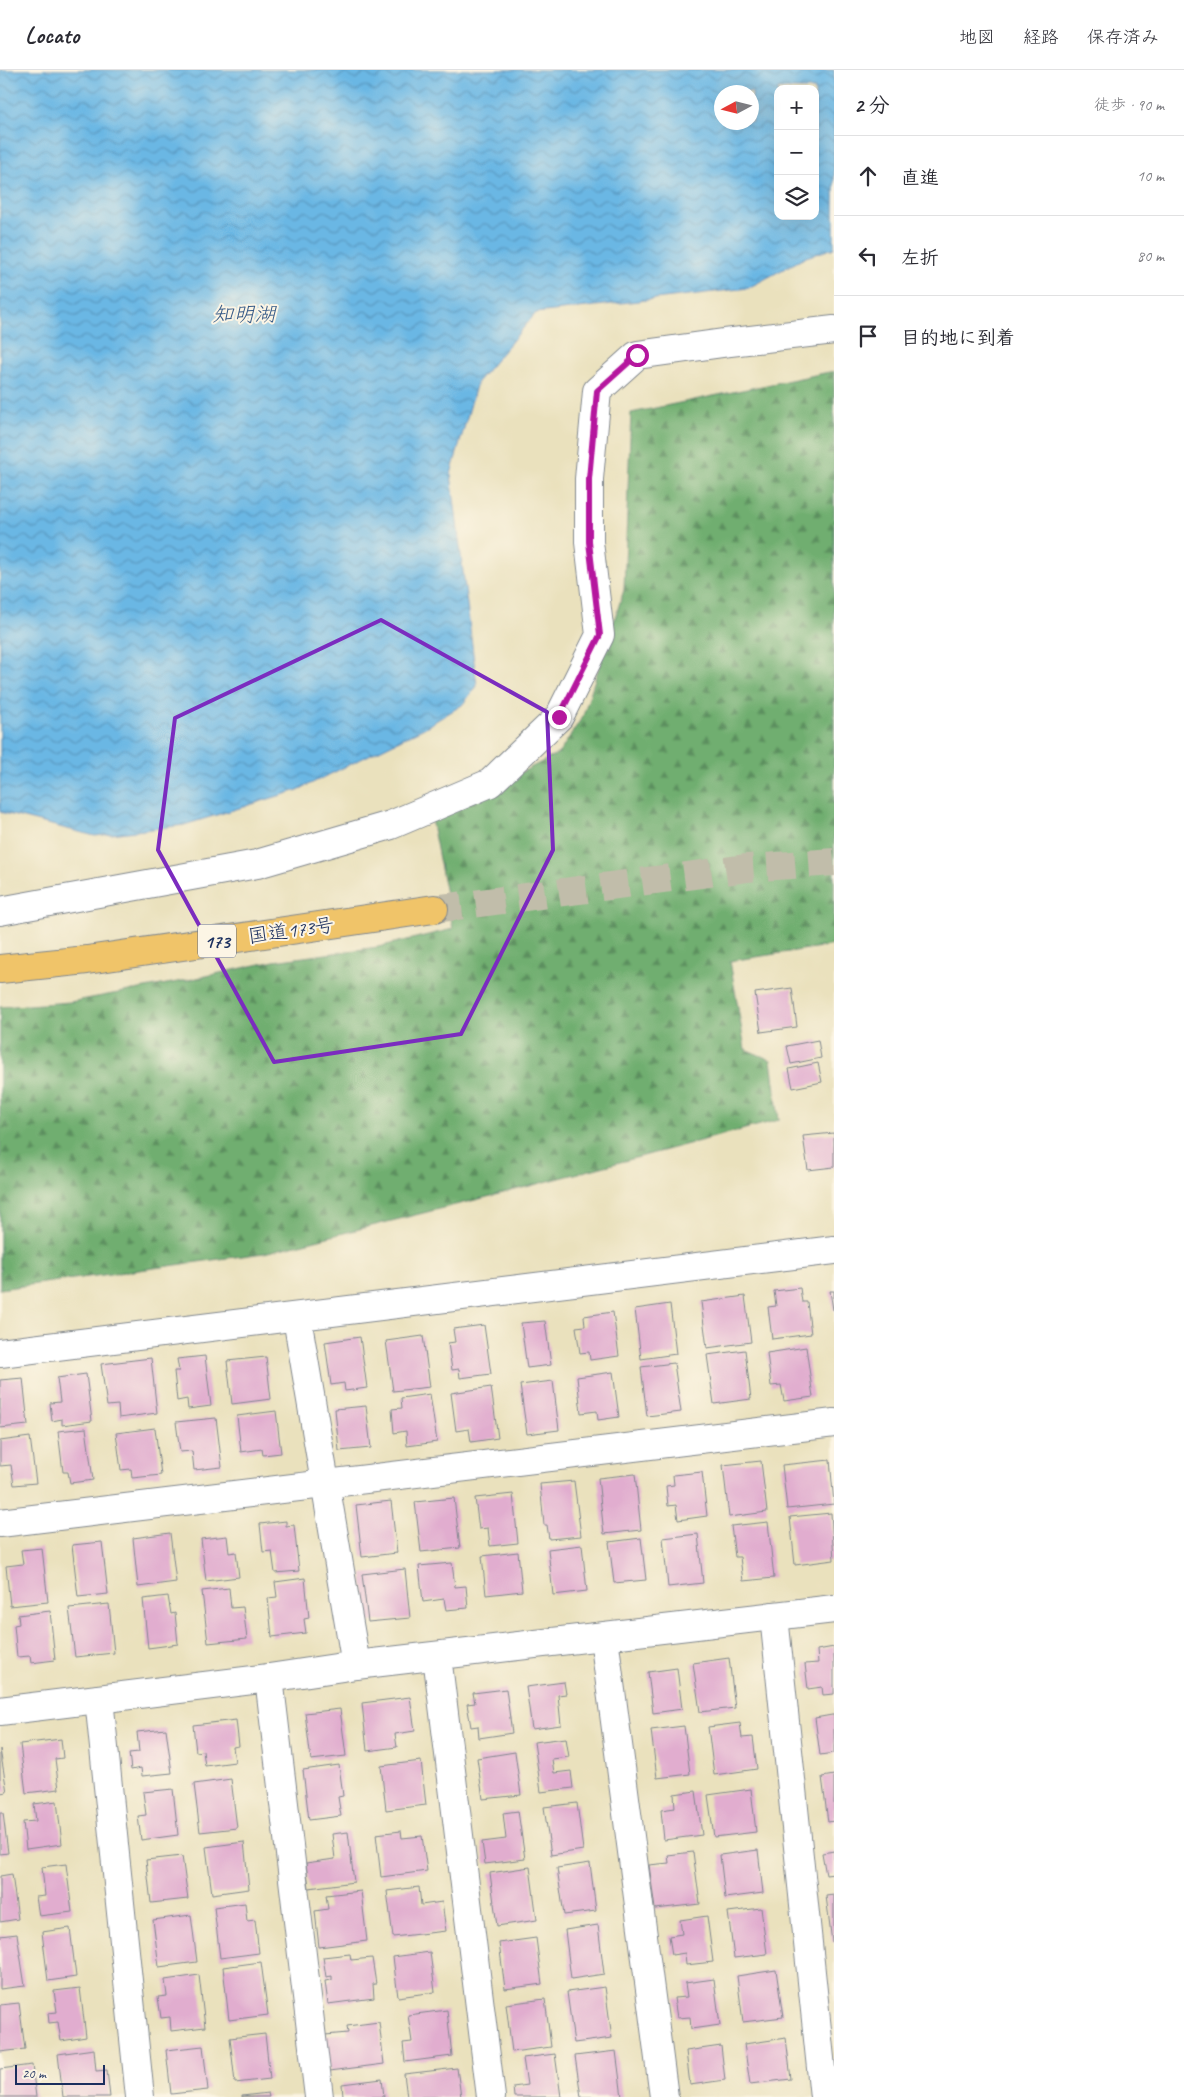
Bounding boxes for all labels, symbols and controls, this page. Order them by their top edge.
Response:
text: Locato [25,20,79,50]
text: 地図 [959,26,995,48]
text: 経路 [1023,26,1059,48]
text: 保存済み [1087,26,1159,48]
north arrow [714,85,759,130]
map controls [774,85,819,220]
button: + [774,85,819,130]
text: 2 分 [854,92,890,118]
text: 徒歩 · 90 m [1094,95,1164,115]
button: − [774,130,819,175]
icon: ahead [854,162,882,190]
text: 直進 [901,166,939,190]
text: 10 m [1137,166,1164,186]
button: layers [774,175,819,220]
icon: left [854,242,882,270]
text: 左折 [901,246,939,270]
text: 80 m [1137,246,1164,266]
water label: 知明湖 [213,301,277,327]
icon: arrive [854,322,882,350]
text: 目的地に到着 [901,326,1015,350]
route start [626,344,649,367]
route end [548,706,571,729]
street label: 国道173号 [246,912,336,949]
road number: 173 [198,924,236,958]
scale bar [15,2062,105,2085]
text: 20 m [22,2065,46,2082]

